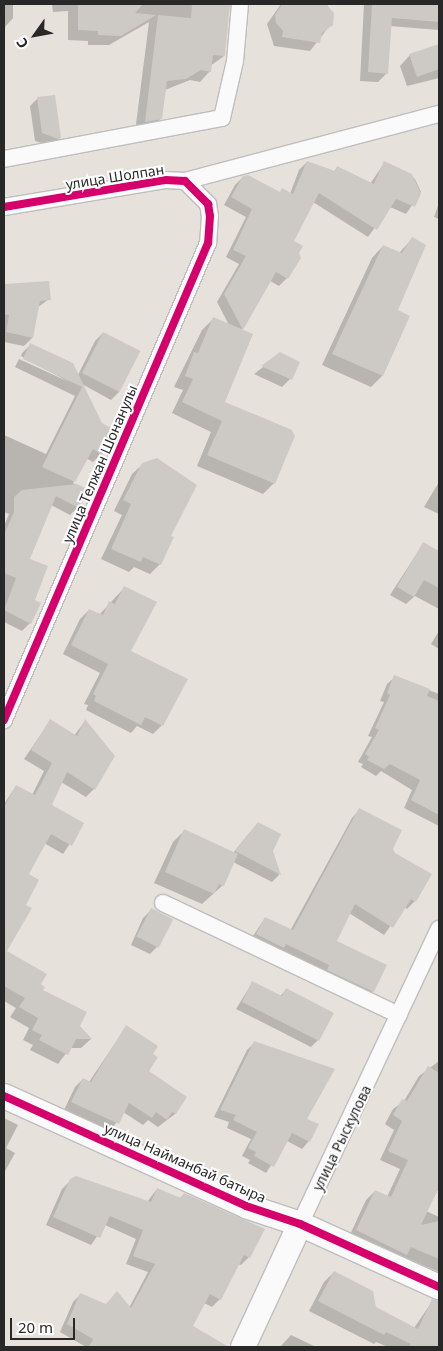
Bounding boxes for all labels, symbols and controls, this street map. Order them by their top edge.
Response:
north arrow [10,10,60,60]
text: С [11,34,32,52]
street label: улица Шолпан [65,161,165,193]
street label: улица Телжан Шонанулы [59,383,141,545]
street label: улица Рыскулова [309,1082,375,1194]
street label: улица Найманбай батыра [102,1120,268,1206]
scale bar [12,1308,78,1340]
text: 20 m [18,1317,53,1337]

